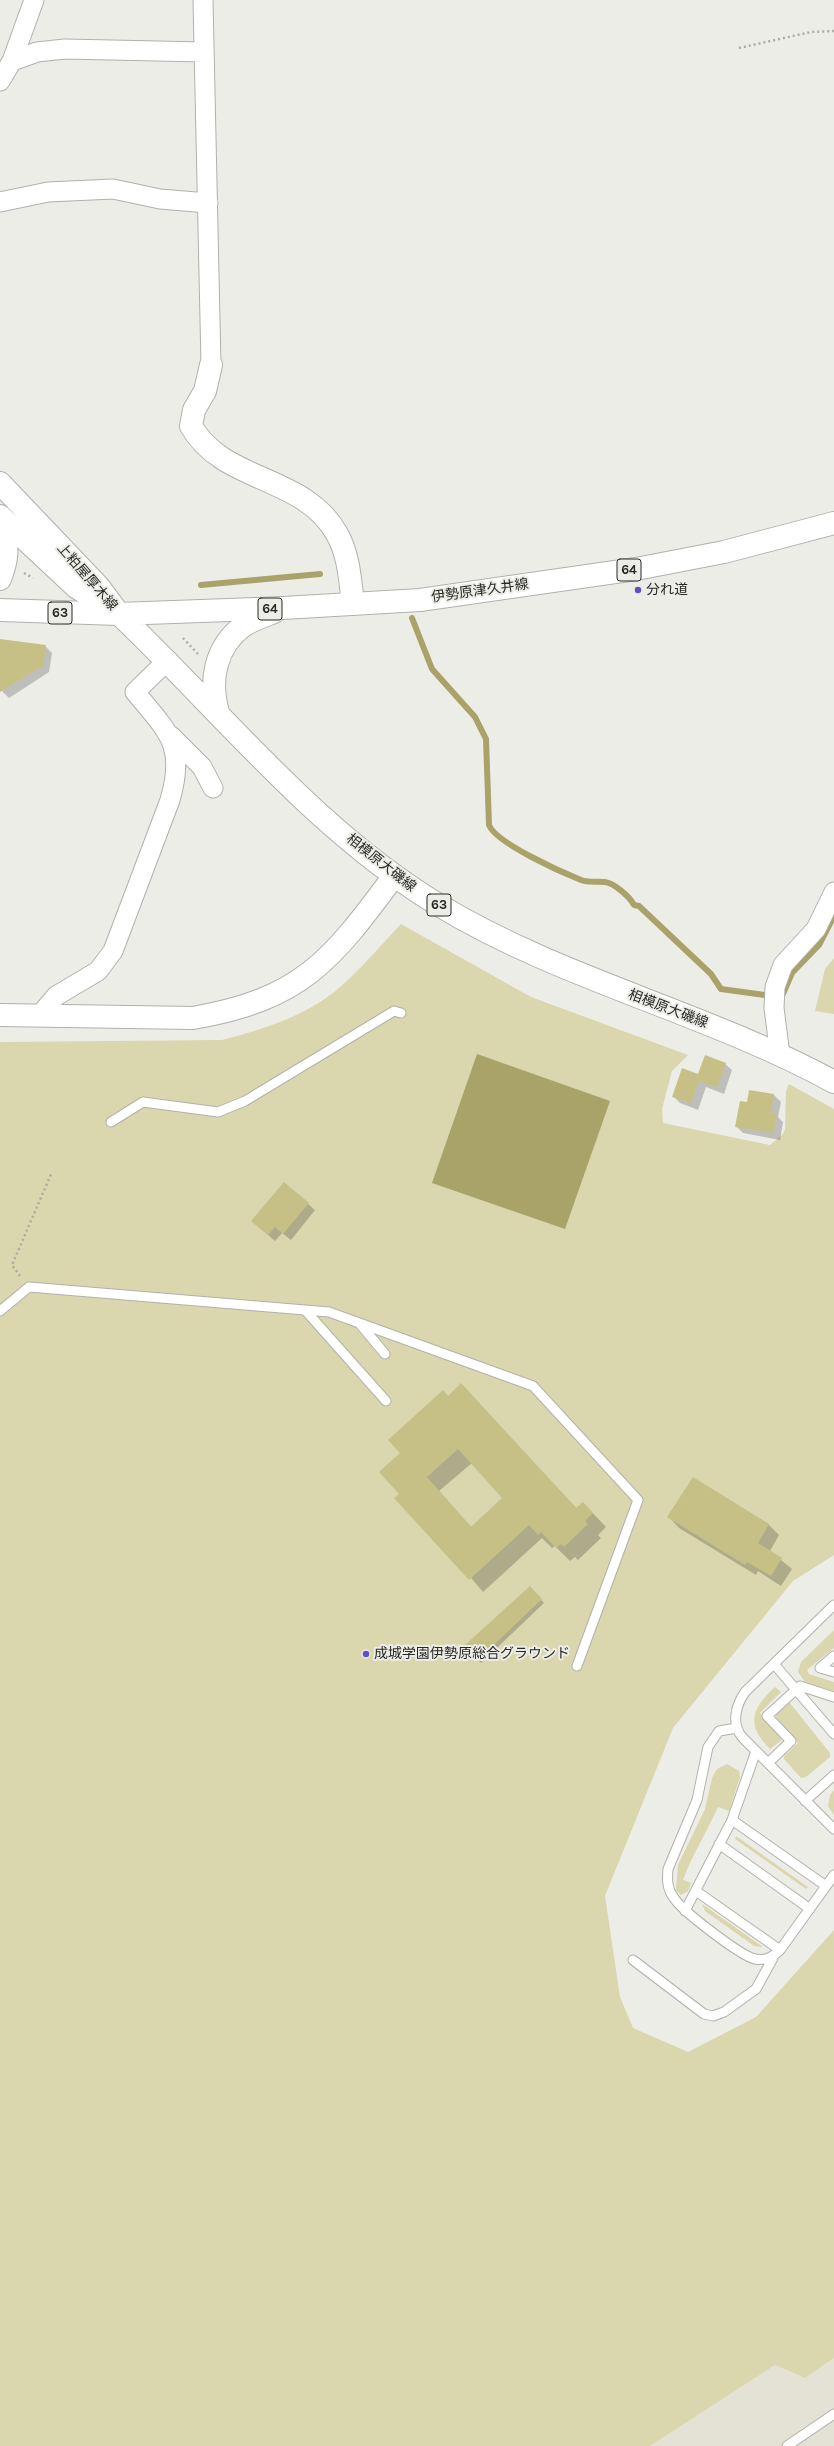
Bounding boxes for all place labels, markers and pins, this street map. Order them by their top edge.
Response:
place label: 分れ道 [646,582,688,598]
marker: 分れ道 [633,585,643,595]
place label: 成城学園伊勢原総合グラウンド [374,1646,570,1662]
marker: 成城学園伊勢原総合グラウンド [361,1649,371,1659]

